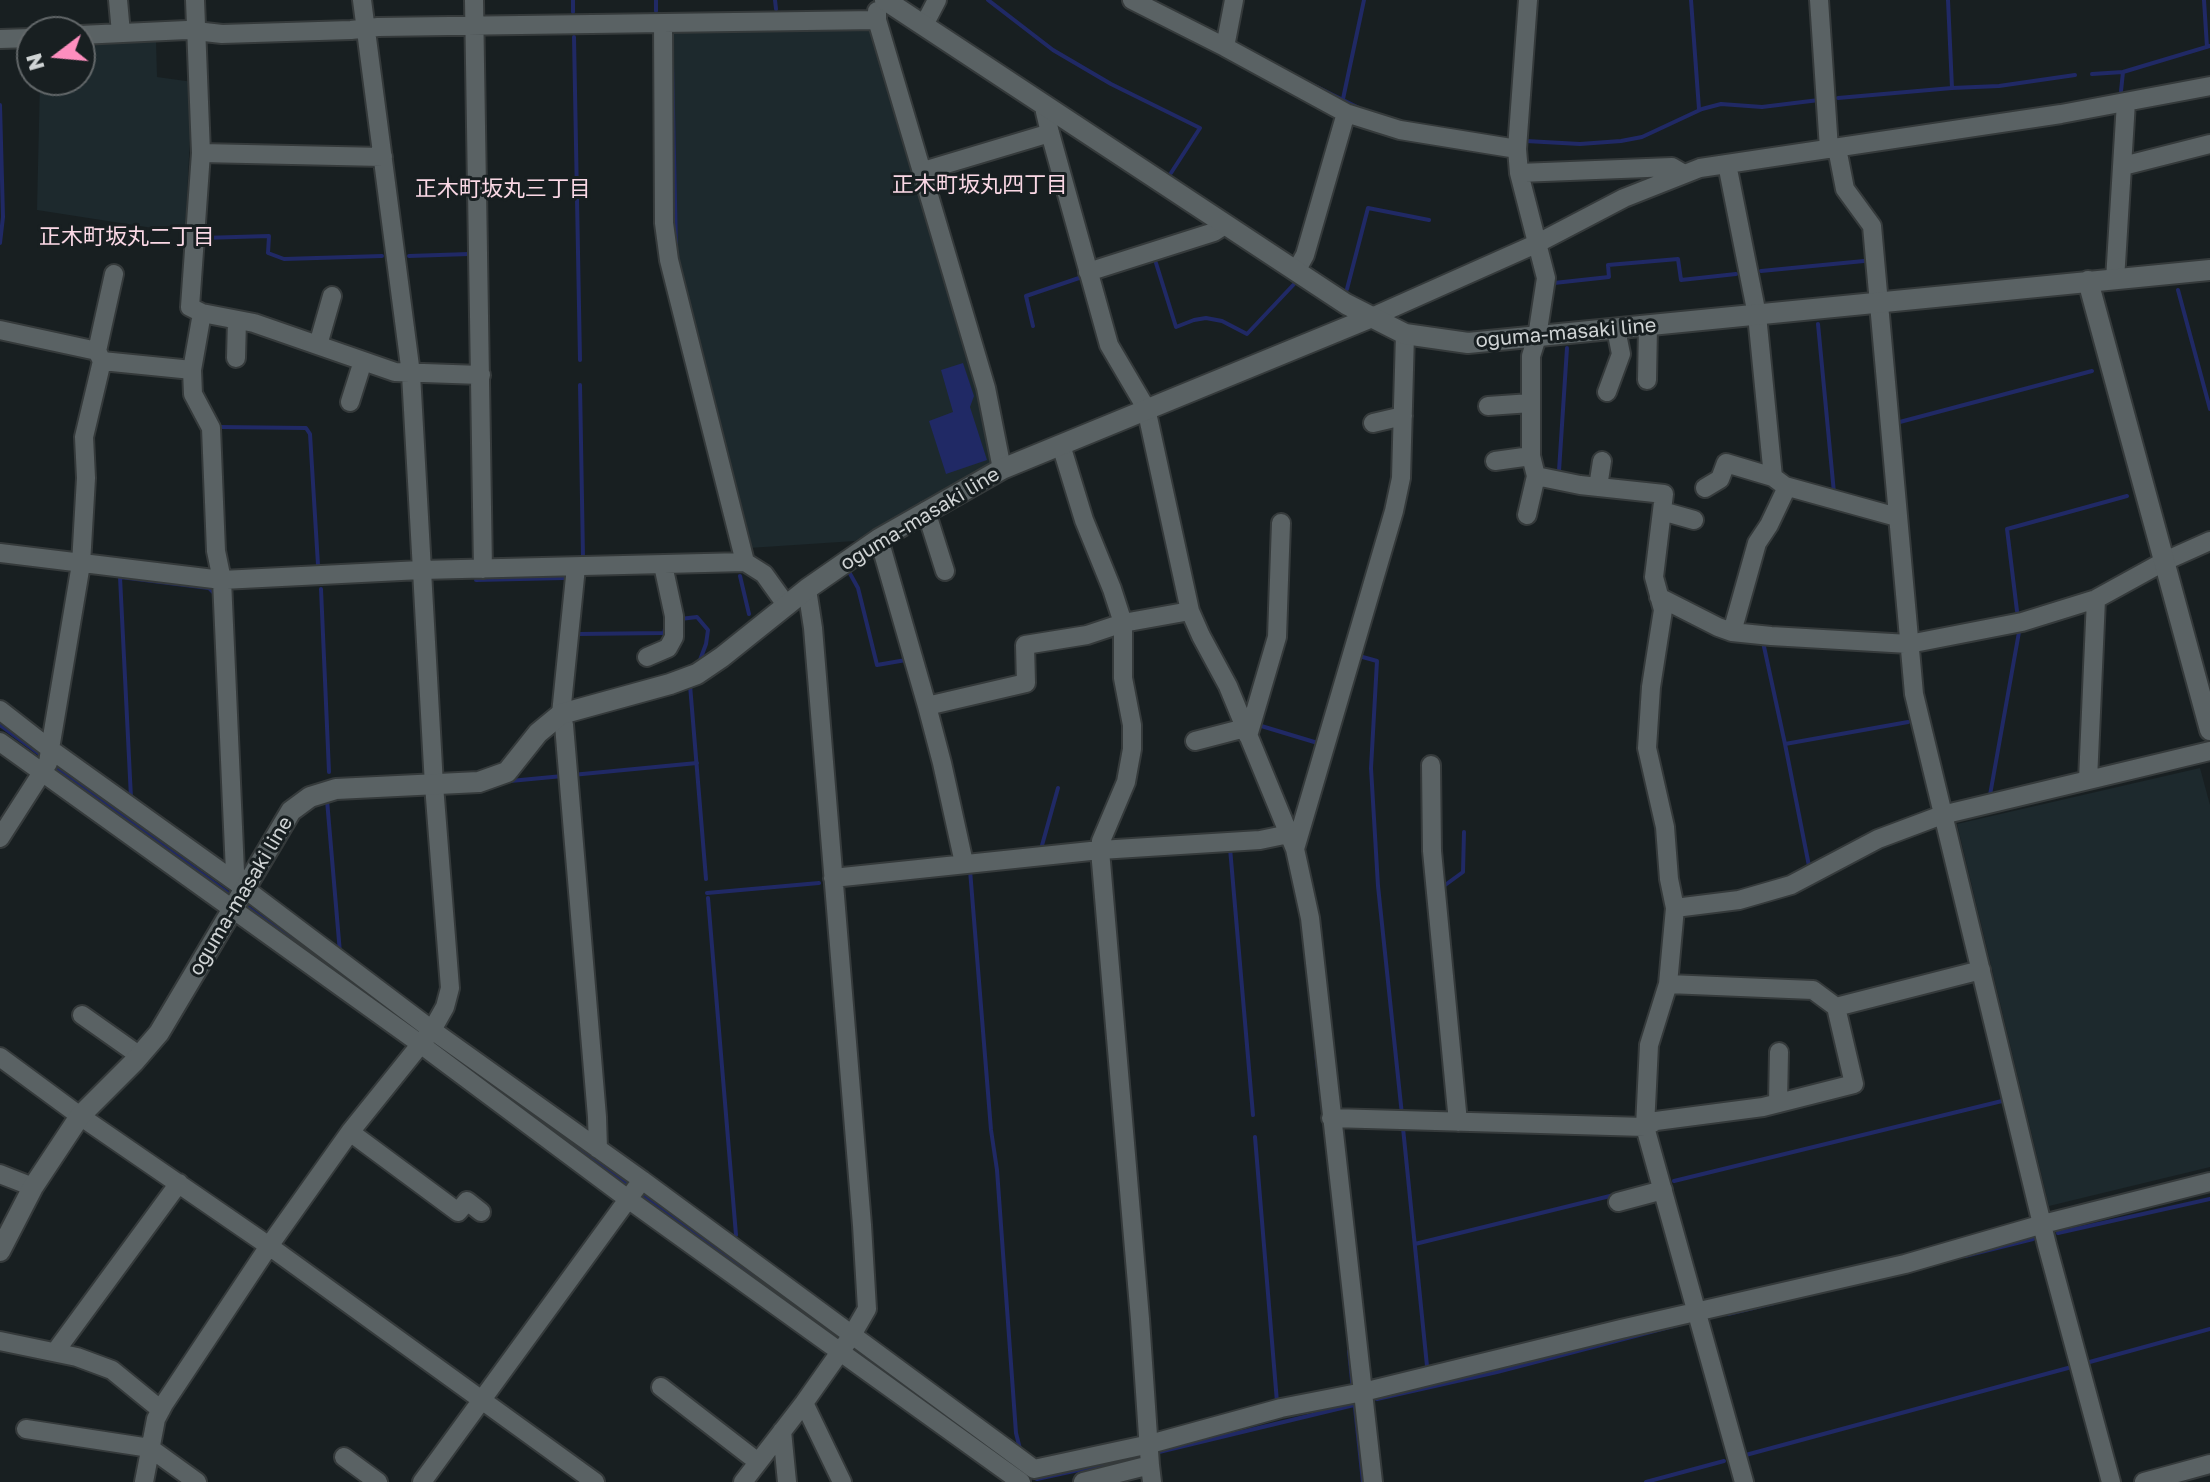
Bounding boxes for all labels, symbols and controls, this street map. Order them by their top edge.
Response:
north arrow [16,16,96,96]
text: N [19,50,50,74]
district label: 正木町坂丸四丁目 [892,172,1068,198]
district label: 正木町坂丸三丁目 [415,176,591,202]
district label: 正木町坂丸二丁目 [39,224,215,250]
street label: oguma-masaki line [1475,313,1657,353]
street label: oguma-masaki line [836,462,1004,576]
street label: oguma-masaki line [184,812,298,980]

